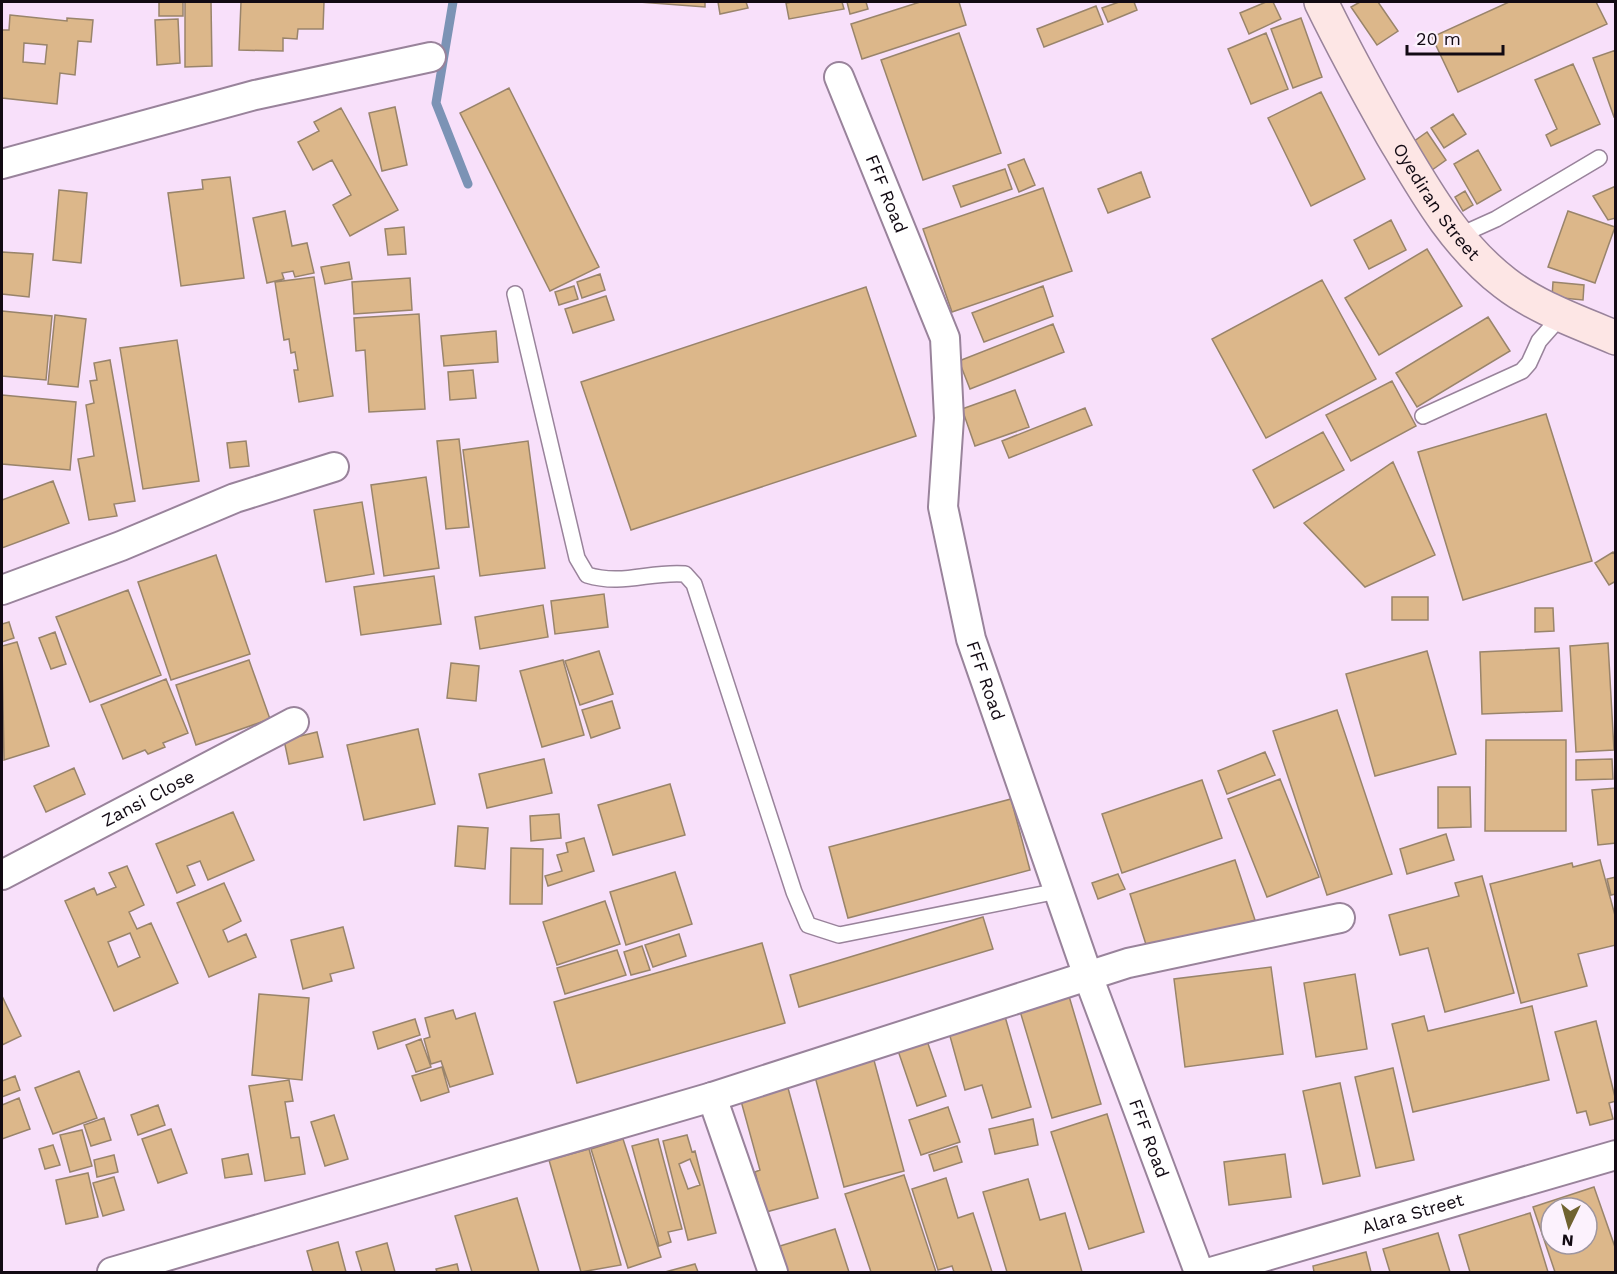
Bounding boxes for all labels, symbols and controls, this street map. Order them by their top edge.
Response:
scale bar [1407,18,1503,56]
text: 20 m [1416,28,1461,49]
street label: Oyediran Street [1389,139,1485,265]
street label: FFF Road [862,151,912,236]
street label: FFF Road [962,638,1009,723]
street label: Zansi Close [98,765,198,831]
street label: FFF Road [1125,1096,1174,1181]
street label: Alara Street [1359,1188,1466,1238]
north arrow [1539,1196,1599,1256]
text: N [1561,1230,1574,1250]

